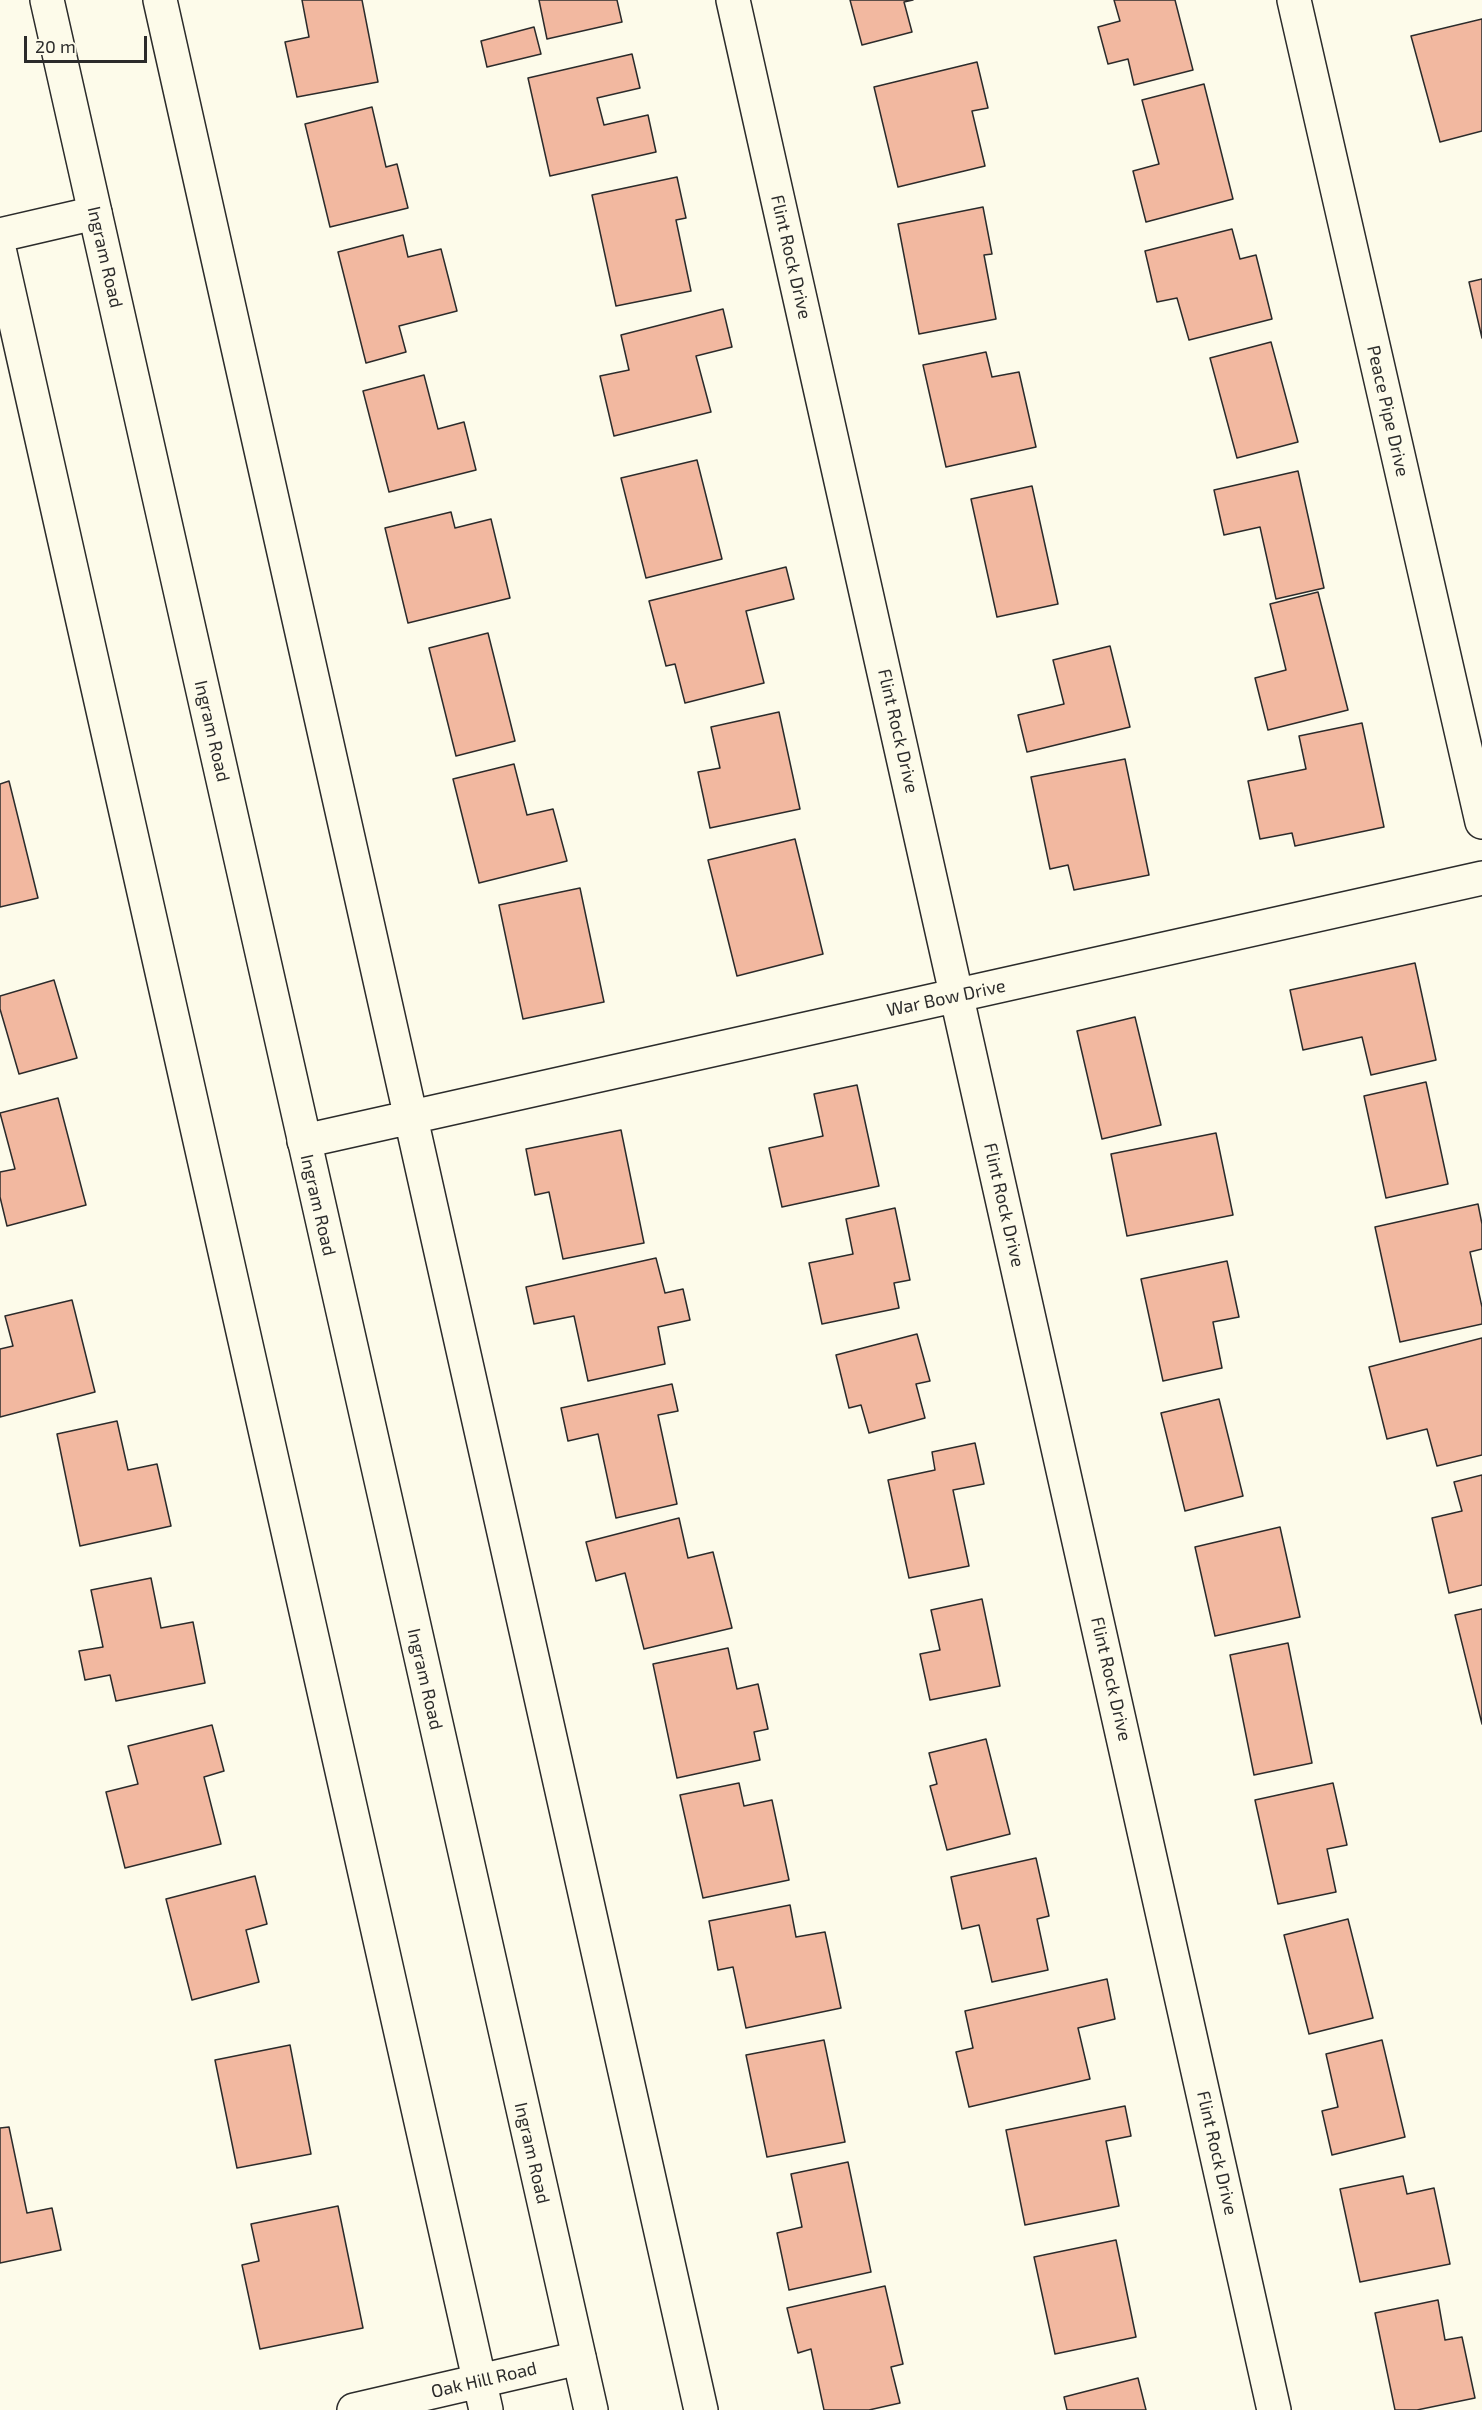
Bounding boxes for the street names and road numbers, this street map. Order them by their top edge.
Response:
street label: Flint Rock Drive [766,193,816,321]
street label: Ingram Road [83,204,127,310]
street label: Peace Pipe Drive [1362,343,1414,479]
street label: Flint Rock Drive [873,667,923,795]
street label: Ingram Road [190,678,234,784]
street label: War Bow Drive [885,975,1007,1021]
street label: Flint Rock Drive [979,1141,1029,1269]
street label: Ingram Road [296,1152,340,1258]
street label: Flint Rock Drive [1086,1615,1136,1743]
street label: Ingram Road [403,1626,447,1732]
street label: Flint Rock Drive [1192,2089,1242,2217]
street label: Ingram Road [510,2100,554,2206]
street label: Oak Hill Road [429,2357,539,2403]

